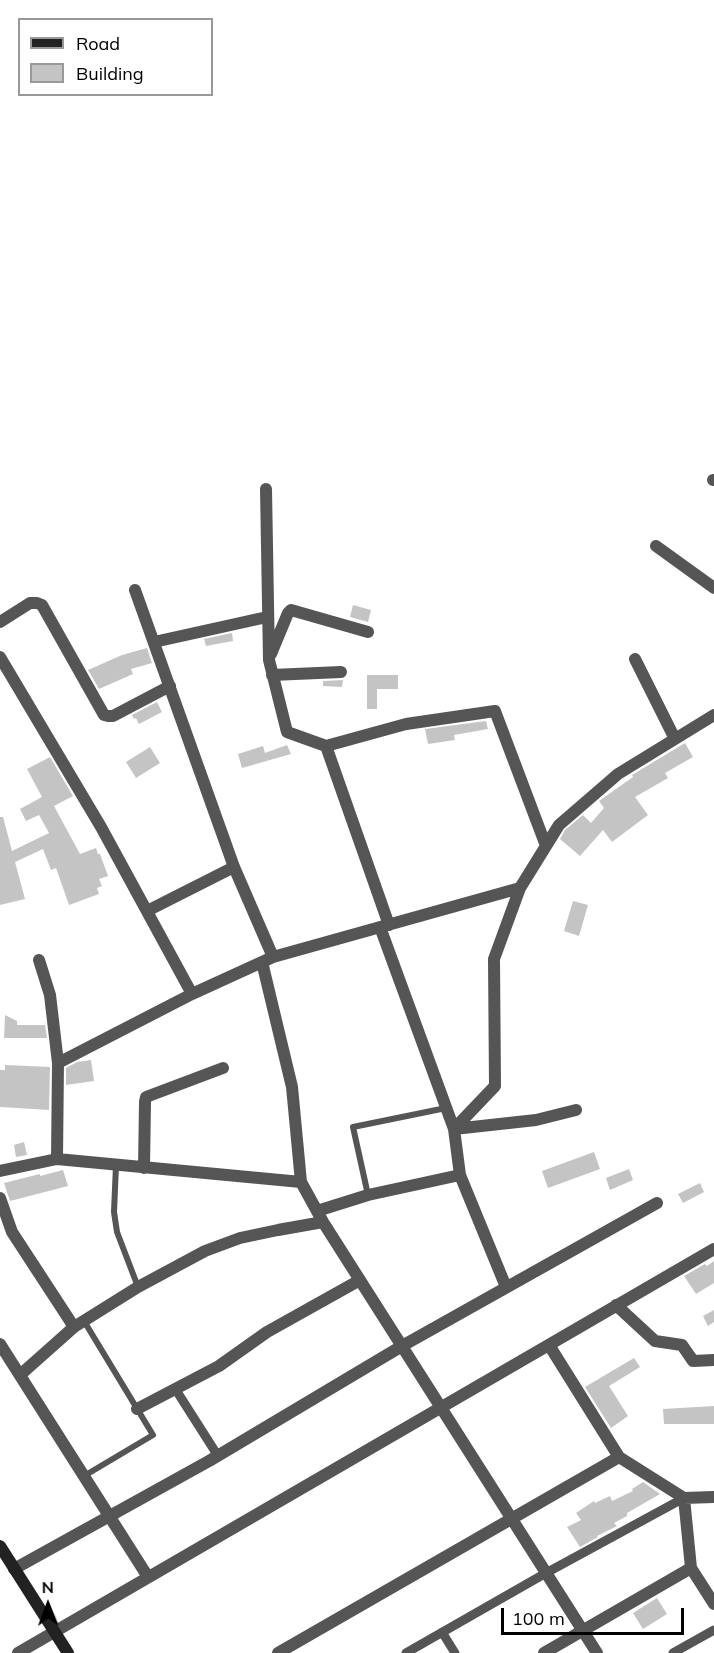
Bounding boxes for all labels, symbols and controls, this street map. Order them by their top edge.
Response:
legend [18,18,213,96]
text: Road [76,32,120,55]
text: Building [76,62,144,85]
north arrow [18,1575,78,1635]
text: N [41,1577,54,1597]
scale bar [504,1596,687,1634]
text: 100 m [512,1607,565,1630]

